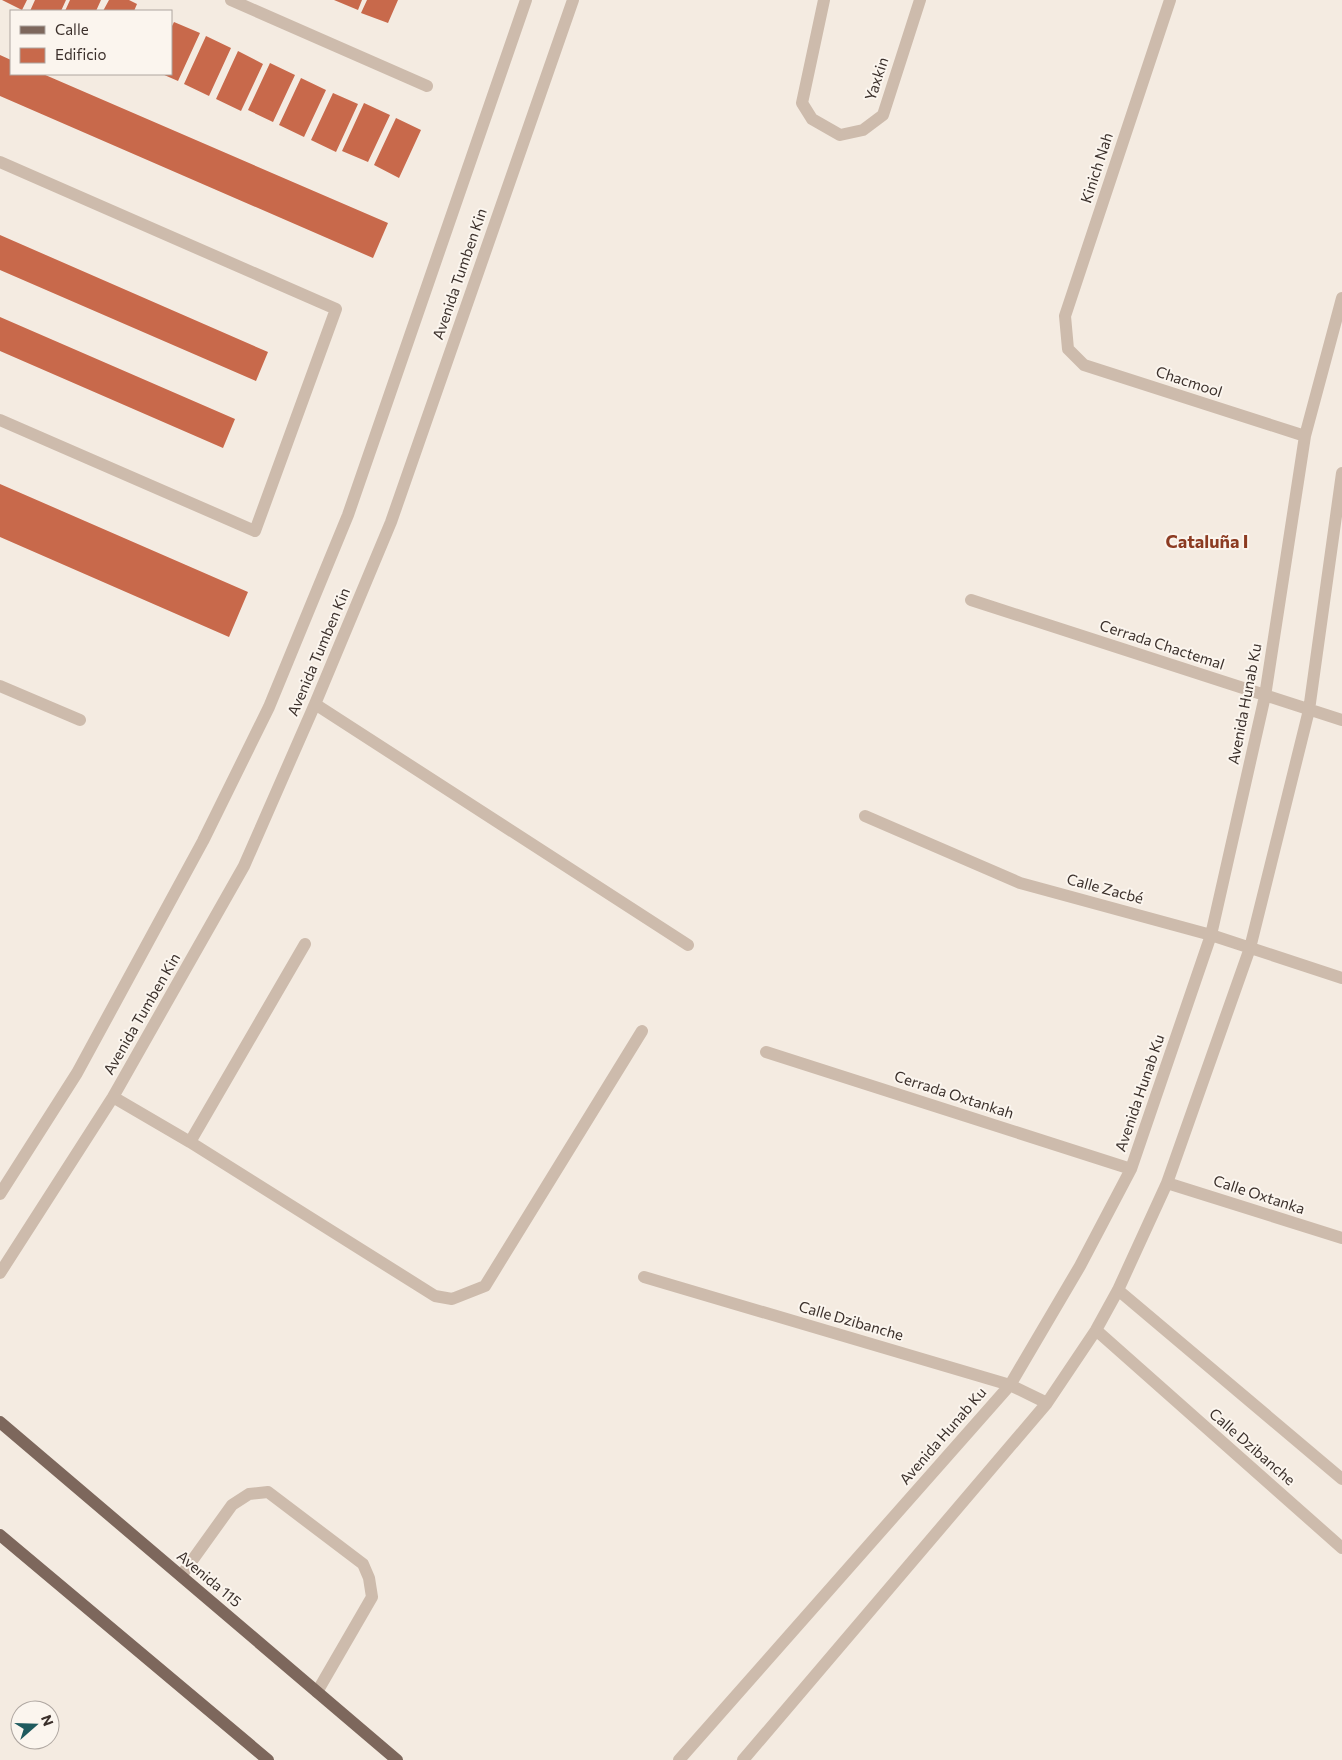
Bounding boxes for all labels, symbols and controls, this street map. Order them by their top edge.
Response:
legend [10,10,172,75]
text: Calle [55,20,89,38]
text: Edificio [55,45,106,63]
street label: Yaxkin [861,55,892,103]
street label: Kinich Nah [1076,130,1116,205]
street label: Avenida Tumben Kin [428,206,490,342]
street label: Chacmool [1154,362,1225,400]
district label: Cataluña I [1165,530,1249,552]
street label: Avenida Tumben Kin [283,585,353,718]
street label: Cerrada Chactemal [1098,615,1227,673]
street label: Avenida Hunab Ku [1223,642,1265,766]
street label: Calle Zacbé [1065,869,1146,907]
street label: Avenida Tumben Kin [99,949,183,1078]
street label: Avenida Hunab Ku [1111,1032,1168,1154]
street label: Cerrada Oxtankah [892,1066,1016,1122]
street label: Calle Oxtanka [1211,1171,1307,1217]
street label: Calle Dzibanche [797,1296,906,1344]
street label: Avenida Hunab Ku [895,1383,989,1488]
street label: Calle Dzibanche [1206,1404,1299,1489]
street label: Avenida 115 [174,1546,245,1610]
north arrow [10,1700,60,1750]
text: N [38,1713,57,1728]

